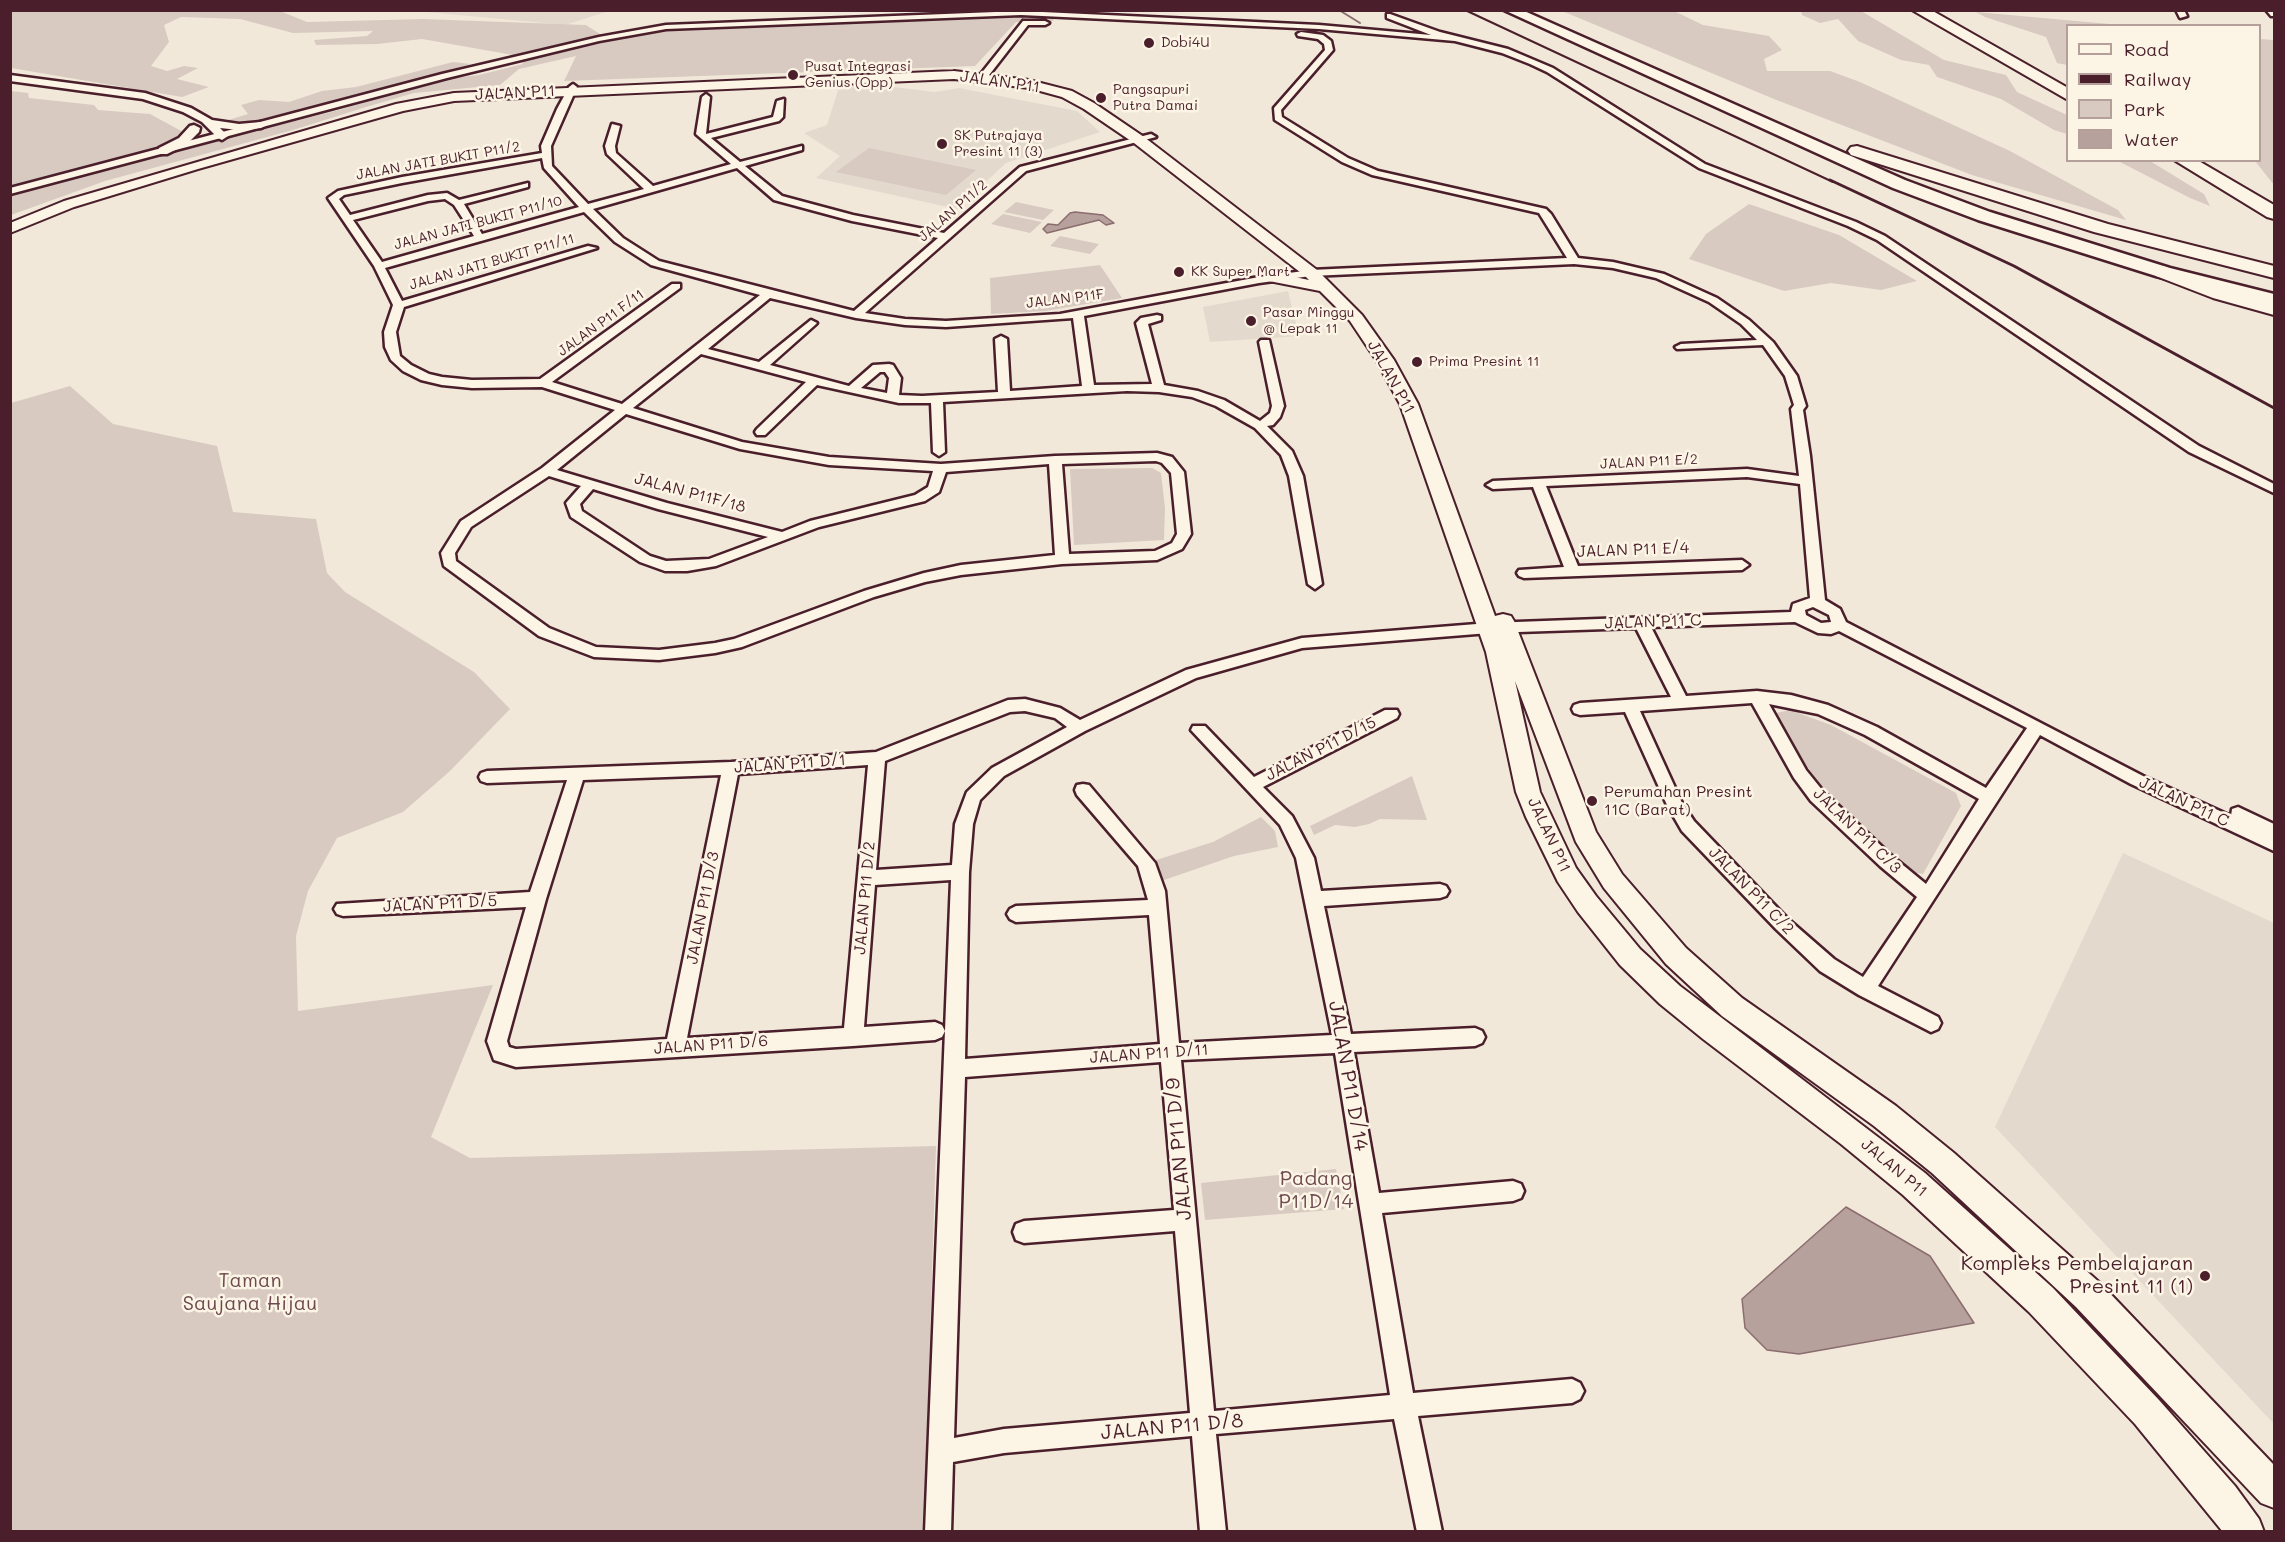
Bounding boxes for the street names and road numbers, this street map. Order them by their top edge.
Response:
street label: JALAN P11 [959,67,1041,97]
street label: JALAN P11 [474,81,556,105]
street label: JALAN JATI BUKIT P11/2 [355,138,521,184]
street label: JALAN P11/2 [915,177,991,245]
street label: JALAN JATI BUKIT P11/10 [392,192,564,254]
street label: JALAN JATI BUKIT P11/11 [408,230,576,294]
street label: JALAN P11 F/11 [555,286,647,360]
street label: JALAN P11F [1025,286,1105,312]
street label: JALAN P11 [1363,337,1419,417]
street label: JALAN P11 E/2 [1600,451,1698,473]
street label: JALAN P11F/18 [632,469,748,517]
street label: JALAN P11 E/4 [1576,538,1690,562]
street label: JALAN P11 C [1604,611,1702,633]
street label: JALAN P11 D/15 [1263,713,1379,785]
street label: JALAN P11 D/1 [733,751,847,777]
street label: JALAN P11 C [2136,773,2232,831]
street label: JALAN P11 C/3 [1809,784,1905,878]
street label: JALAN P11 [1523,795,1575,875]
street label: JALAN P11 D/2 [850,840,880,956]
street label: JALAN P11 C/2 [1704,843,1798,939]
street label: JALAN P11 D/3 [683,850,723,966]
street label: JALAN P11 D/5 [382,891,498,917]
street label: JALAN P11 D/14 [1323,999,1373,1153]
street label: JALAN P11 D/6 [653,1031,769,1059]
street label: JALAN P11 D/11 [1089,1040,1209,1068]
street label: JALAN P11 D/9 [1161,1077,1197,1221]
street label: JALAN P11 [1857,1135,1931,1201]
street label: JALAN P11 D/8 [1100,1409,1244,1445]

